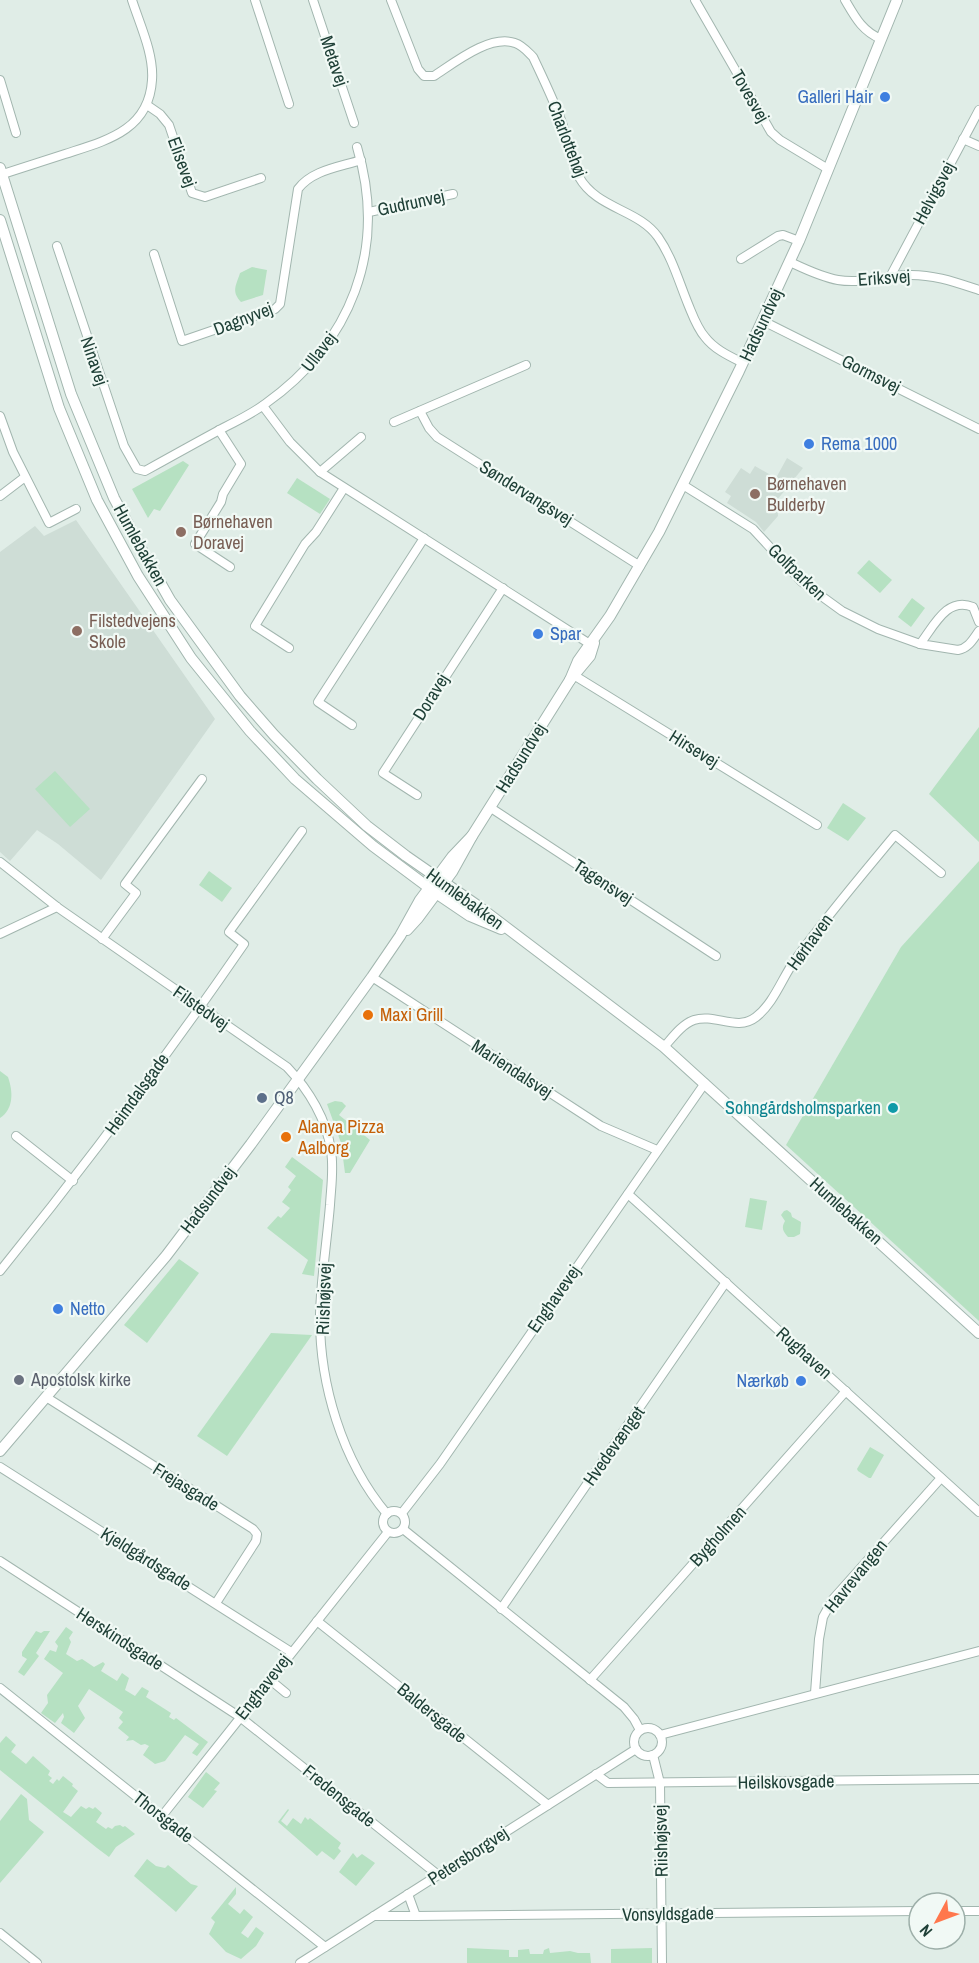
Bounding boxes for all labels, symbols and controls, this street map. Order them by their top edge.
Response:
street label: Metavej [314,32,355,89]
street label: Tovesvej [725,65,776,127]
place label: Galleri Hair [798,84,873,109]
marker: Galleri Hair [878,90,892,104]
street label: Charlottehøj [542,97,593,180]
street label: Elisevej [162,133,203,190]
street label: Helvigsvej [907,157,961,229]
street label: Gudrunvej [375,183,447,222]
street label: Eriksvej [857,263,911,292]
street label: Hadsundvej [733,284,788,365]
street label: Dagnyvej [210,296,276,341]
street label: Ullavej [295,327,342,377]
street label: Ninavej [75,333,114,389]
street label: Gormsvej [837,348,905,399]
place label: Rema 1000 [821,431,897,456]
marker: Rema 1000 [802,437,816,451]
street label: Søndervangsvej [475,454,578,531]
place label: Børnehaven Bulderby [767,471,847,517]
marker: Børnehaven Bulderby [748,487,762,501]
street label: Humlebakken [108,499,173,590]
place label: Børnehaven Doravej [193,509,273,555]
marker: Børnehaven Doravej [174,525,188,539]
street label: Golfparken [763,538,832,606]
place label: Filstedvejens Skole [89,608,176,654]
place label: Spar [550,621,581,646]
marker: Filstedvejens Skole [70,624,84,638]
marker: Spar [531,627,545,641]
street label: Doravej [406,669,455,725]
street label: Hadsundvej [489,718,552,797]
street label: Hirsevej [665,724,724,774]
street label: Tagensvej [568,853,638,910]
street label: Humlebakken [421,862,509,935]
street label: Hørhaven [781,908,839,975]
street label: Filstedvej [168,979,234,1036]
place label: Maxi Grill [380,1002,443,1027]
marker: Maxi Grill [361,1008,375,1022]
street label: Mariendalsvej [467,1033,558,1104]
street label: Heimdalsgade [99,1048,175,1140]
place label: Q8 [274,1085,294,1110]
marker: Q8 [255,1091,269,1105]
place label: Sohngårdsholmsparken [725,1095,881,1120]
marker: Sohngårdsholmsparken [886,1101,900,1115]
place label: Alanya Pizza Aalborg [297,1114,384,1160]
marker: Alanya Pizza Aalborg [279,1130,293,1144]
street label: Hadsundvej [174,1161,241,1238]
street label: Humlebakken [804,1171,888,1250]
street label: Enghavevej [521,1260,586,1337]
street label: Riishøjsvej [310,1262,337,1335]
place label: Netto [70,1296,105,1321]
marker: Netto [51,1302,65,1316]
street label: Rughaven [771,1321,838,1384]
place label: Apostolsk kirke [30,1367,131,1392]
place label: Nærkøb [737,1368,789,1393]
marker: Apostolsk kirke [12,1373,26,1387]
marker: Nærkøb [794,1374,808,1388]
street label: Hvedevænget [577,1401,650,1491]
street label: Frejasgade [148,1456,224,1517]
street label: Bygholmen [684,1500,752,1571]
street label: Kjeldgårdsgade [96,1521,196,1596]
street label: Havrevangen [818,1534,893,1618]
street label: Herskindsgade [72,1601,169,1676]
street label: Enghavevej [229,1649,296,1725]
street label: Baldersgade [392,1677,472,1748]
street label: Fredensgade [298,1759,381,1833]
street label: Heilskovsgade [737,1768,835,1795]
street label: Thorsgade [128,1785,199,1848]
street label: Riishøjsvej [647,1805,674,1877]
street label: Petersborgvej [423,1820,513,1891]
north arrow [907,1891,967,1951]
street label: Vonsyldsgade [622,1900,714,1927]
text: N [914,1920,937,1942]

